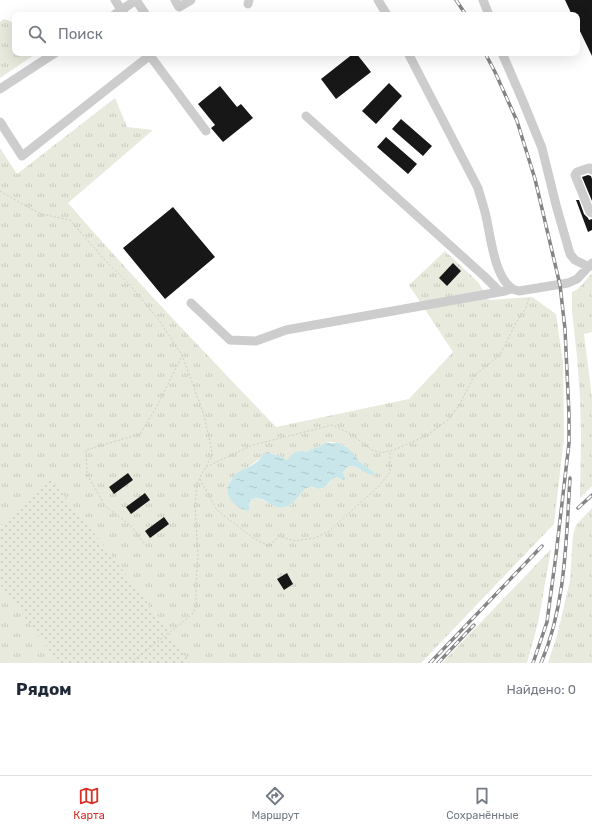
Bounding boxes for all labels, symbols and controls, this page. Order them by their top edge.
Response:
search box [12,12,580,56]
icon: search [26,23,48,45]
text: Поиск [58,25,103,43]
text: Рядом [16,679,72,699]
text: Найдено: 0 [506,682,576,697]
tab: Карта [73,785,105,822]
tab: Маршрут [251,785,299,822]
tab: Сохранённые [446,785,519,822]

